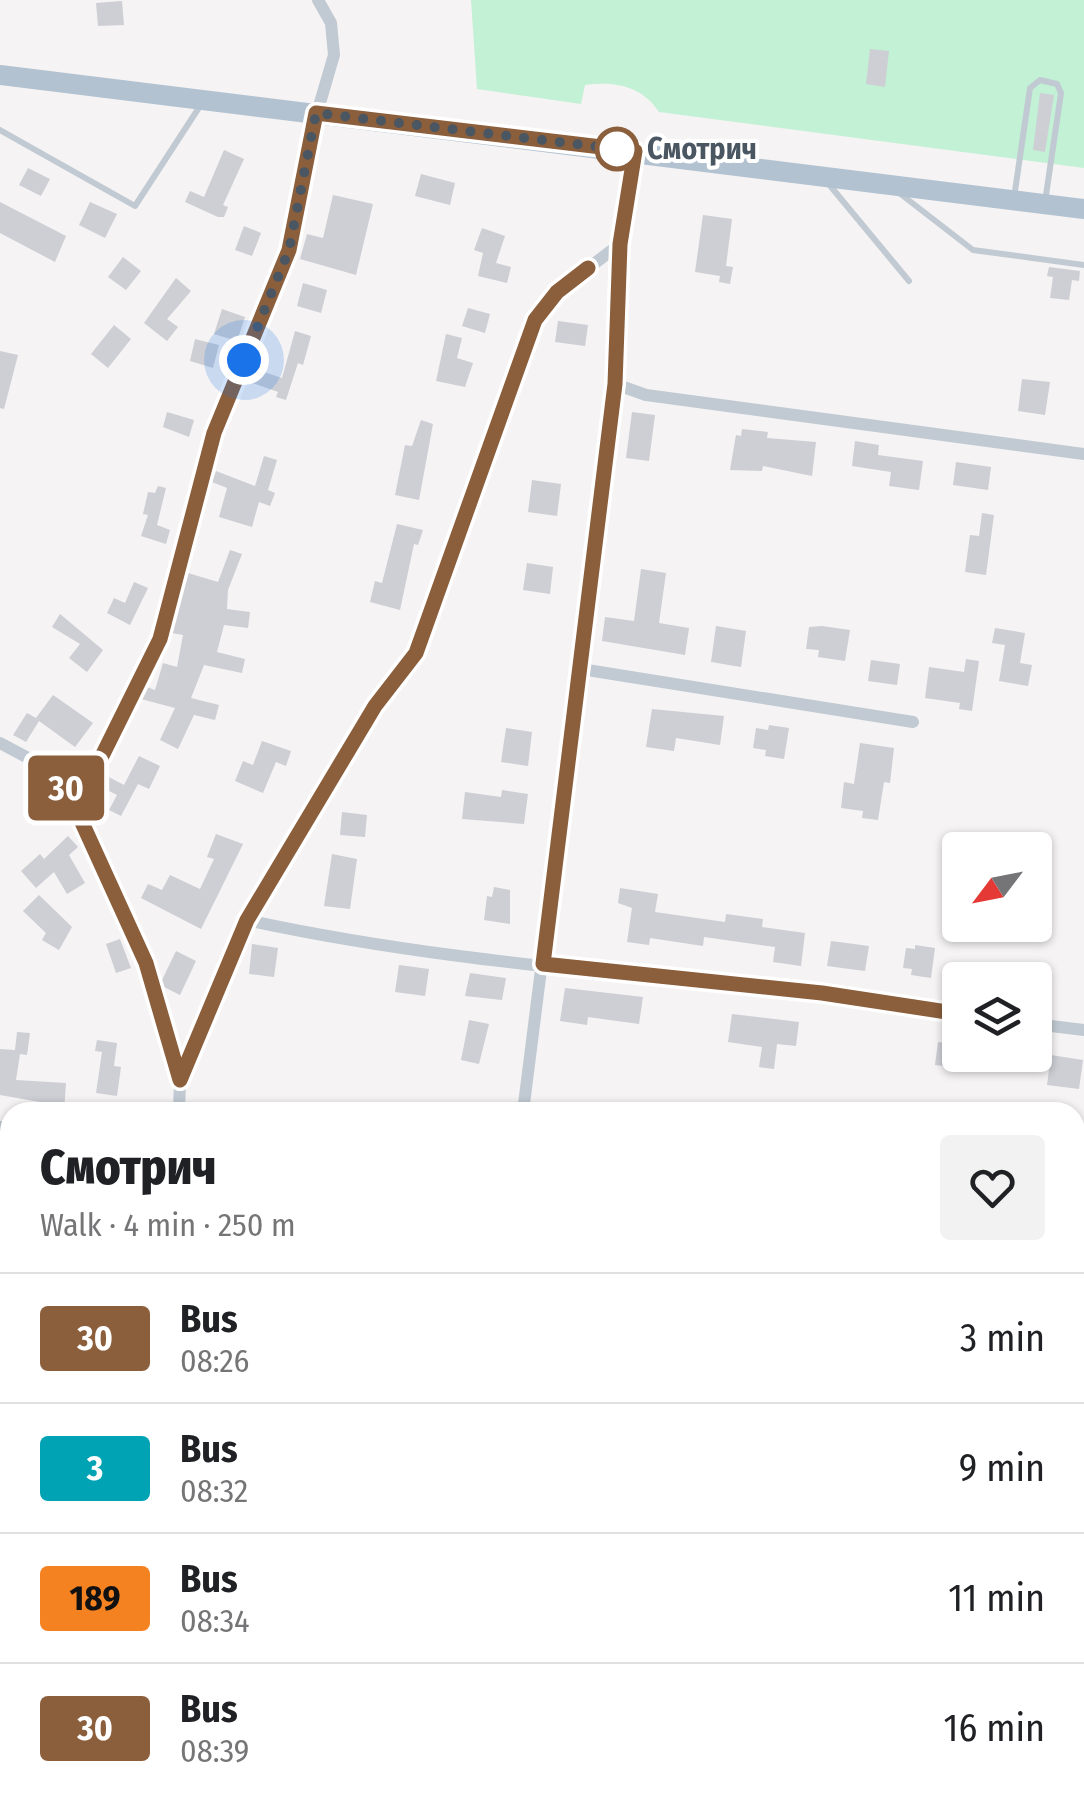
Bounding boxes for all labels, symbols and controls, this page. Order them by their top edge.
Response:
marker: Смотрич [596,128,638,170]
place label: Смотрич [647,131,757,167]
your location [219,335,269,385]
line badge: 30 [21,756,111,820]
text: 30 [48,767,84,809]
north arrow [942,832,1052,942]
map controls [942,832,1052,1072]
button: layers [942,962,1052,1072]
button: heart [940,1135,1045,1240]
text: Смотрич [40,1139,216,1197]
text: Walk · 4 min · 250 m [40,1206,296,1244]
text: Bus [180,1296,238,1342]
text: 3 min [960,1315,1045,1361]
text: 30 [77,1317,113,1359]
text: 08:26 [180,1342,249,1380]
text: Bus [180,1426,238,1472]
text: 9 min [959,1445,1045,1491]
text: 3 [87,1447,103,1489]
text: 08:32 [180,1472,248,1510]
text: Bus [180,1556,238,1602]
text: 11 min [948,1575,1045,1621]
text: 189 [70,1577,121,1619]
text: 08:34 [180,1602,250,1640]
text: Bus [180,1686,238,1732]
text: 16 min [944,1705,1045,1751]
text: 30 [77,1707,113,1749]
text: 08:39 [180,1732,249,1770]

